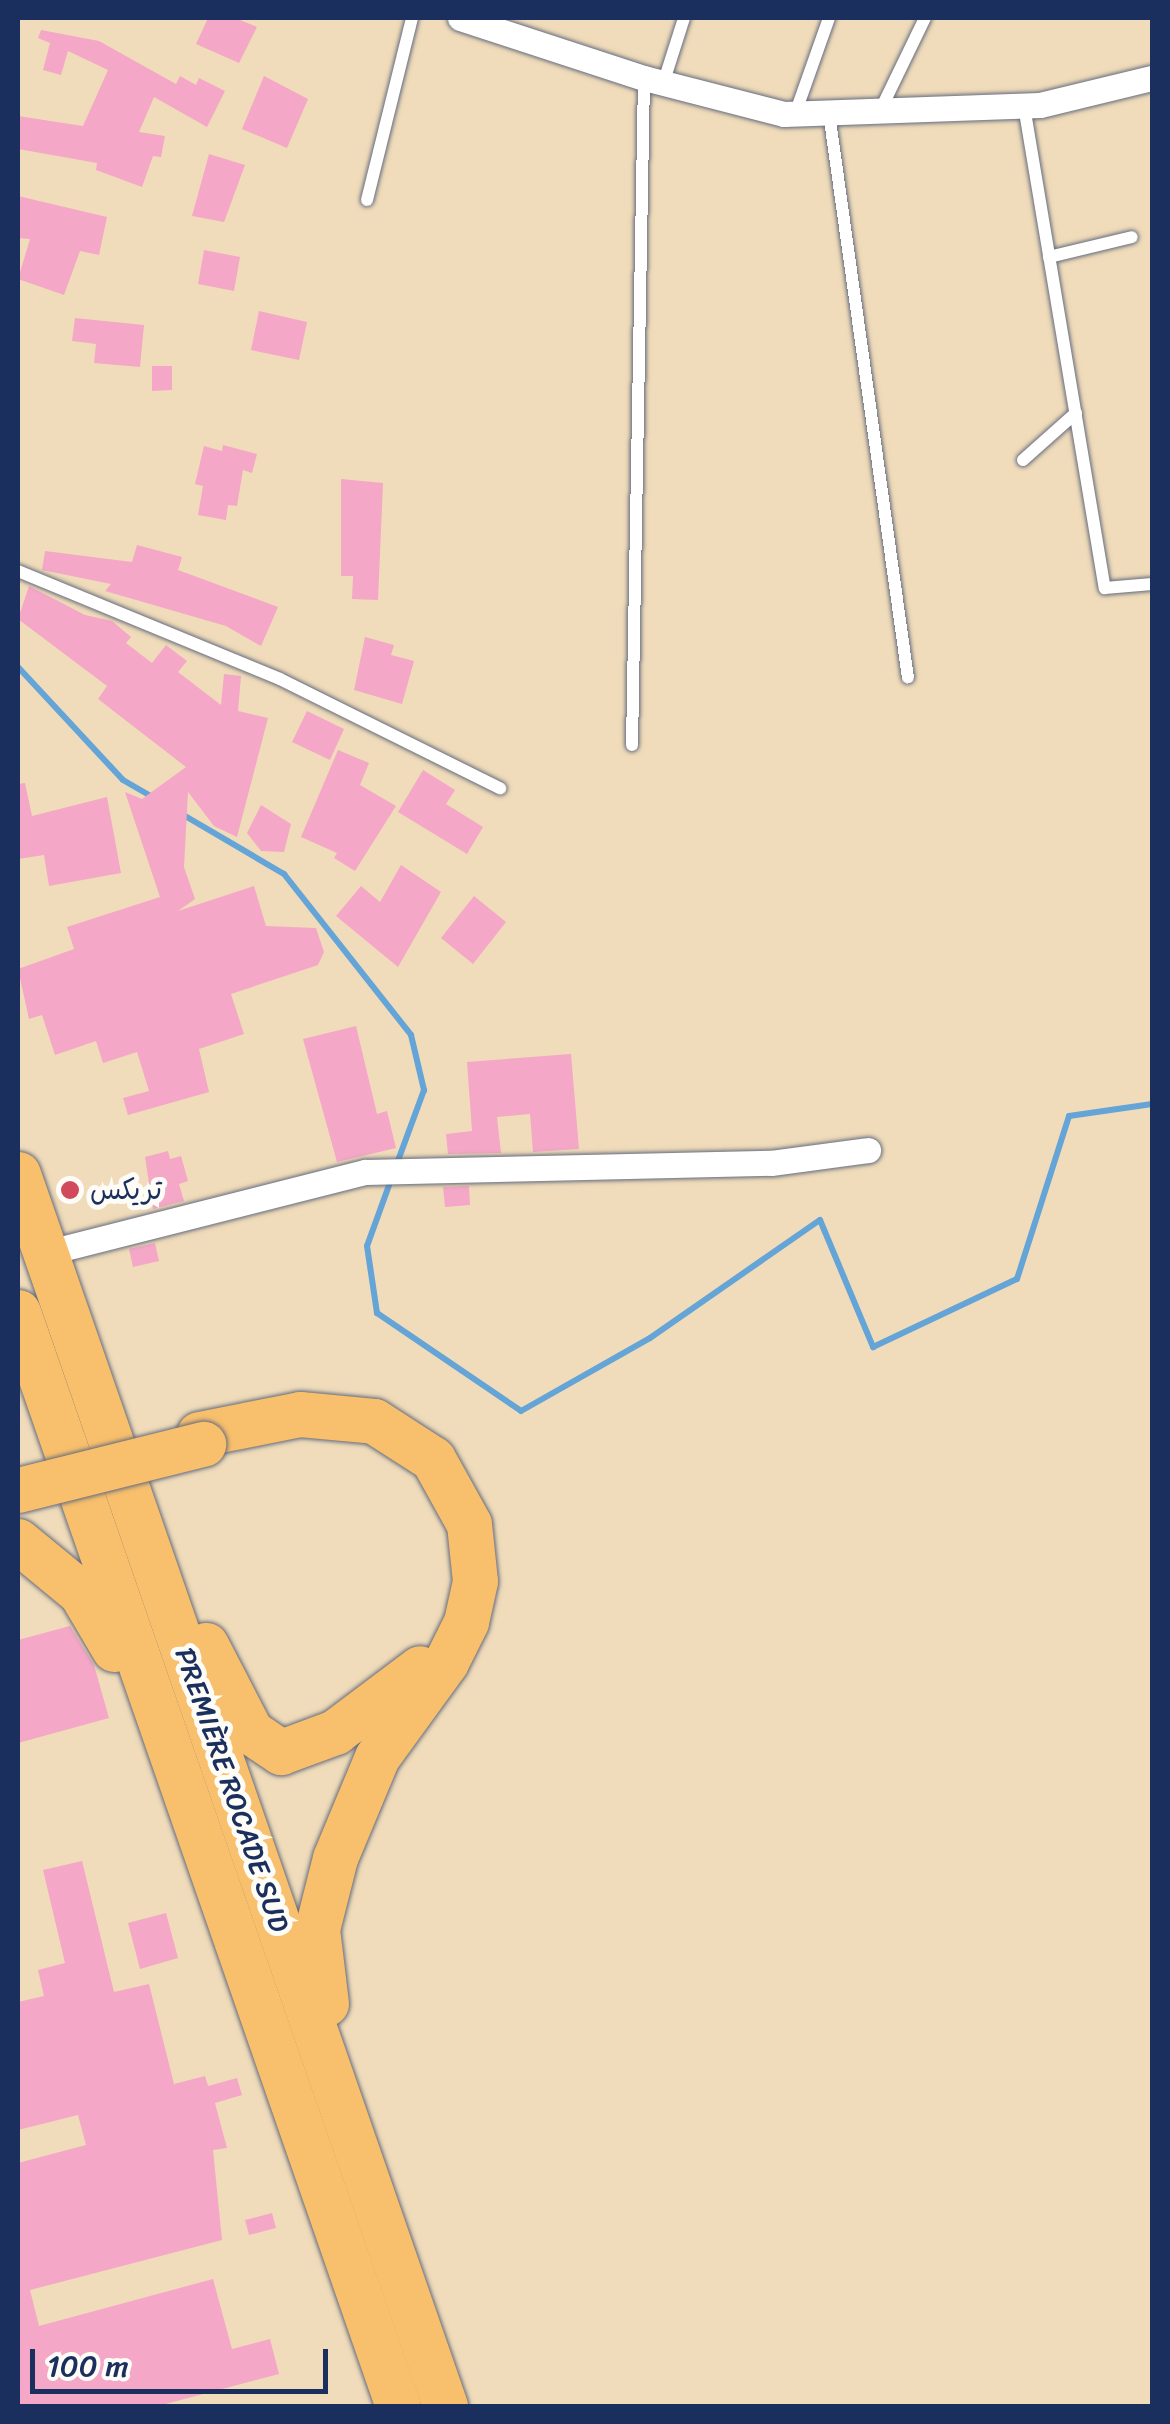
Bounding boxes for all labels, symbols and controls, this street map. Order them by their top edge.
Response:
place label: تريكس [90,1173,162,1207]
marker: تريكس [59,1179,81,1201]
street label: PREMIÈRE ROCADE SUD [167,1643,297,1937]
scale bar [35,2329,332,2391]
text: 100 m [47,2339,129,2393]

